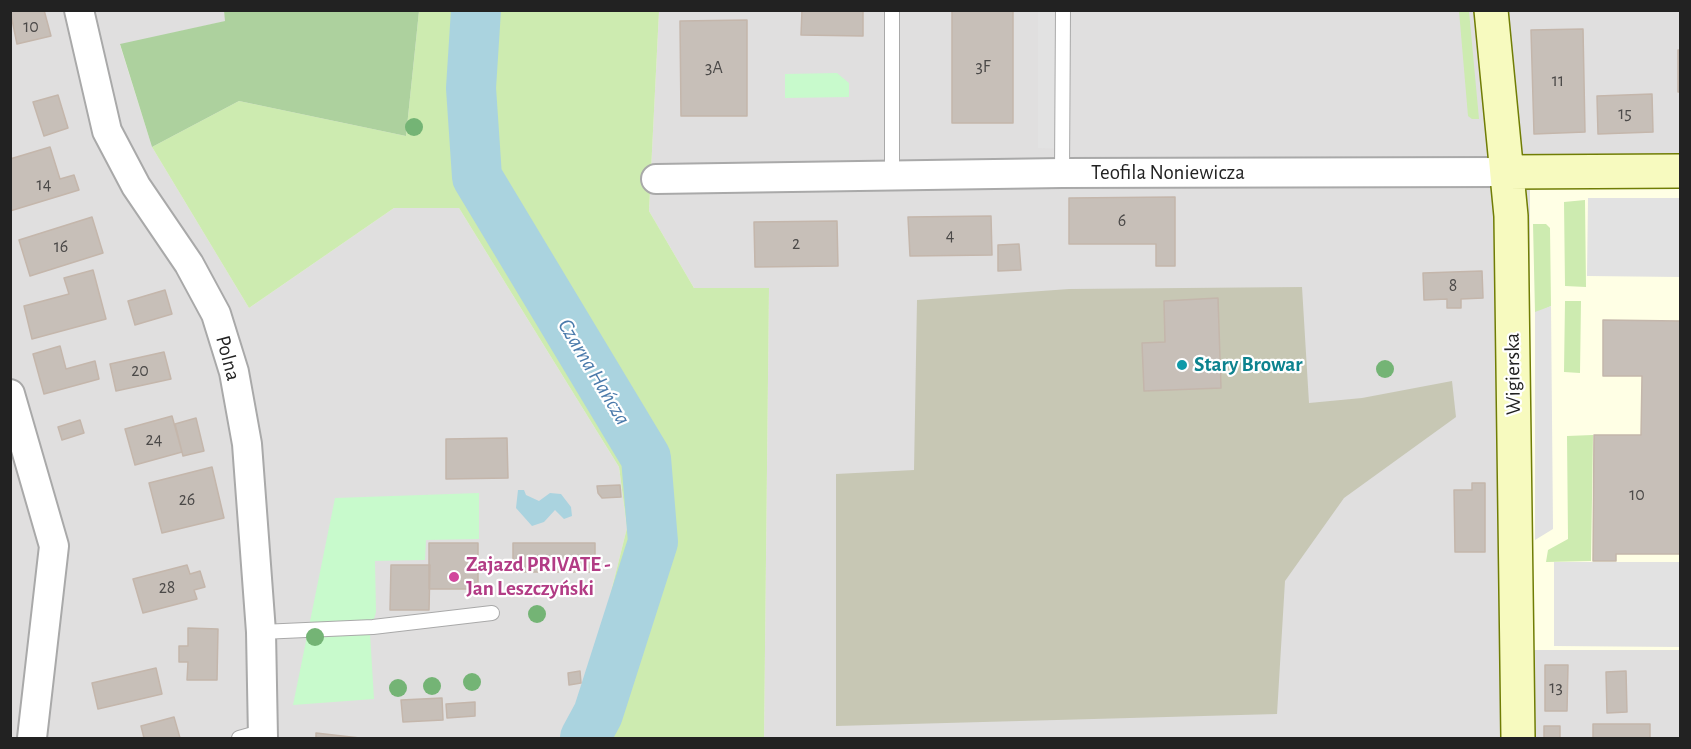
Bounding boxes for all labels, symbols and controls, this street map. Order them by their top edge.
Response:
house number: 10 [23,16,39,38]
house number: 3F [975,56,991,78]
house number: 3A [705,57,723,79]
house number: 11 [1552,70,1564,92]
house number: 15 [1618,103,1632,125]
street label: Teofila Noniewicza [1091,160,1245,186]
house number: 14 [37,174,51,196]
house number: 6 [1118,210,1126,232]
house number: 4 [946,225,954,247]
house number: 2 [792,233,800,255]
house number: 16 [54,236,68,258]
house number: 8 [1449,275,1457,297]
water label: Czarna Hańcza [552,314,636,430]
street label: Polna [210,332,246,384]
street label: Wigierska [1500,333,1526,415]
place label: Stary Browar [1194,352,1303,378]
marker: Stary Browar [1175,358,1189,372]
house number: 20 [131,360,149,382]
house number: 24 [146,429,162,451]
house number: 10 [1629,484,1645,506]
house number: 26 [179,489,195,511]
place label: Zajazd PRIVATE - Jan Leszczyński [466,552,611,602]
marker: Zajazd PRIVATE - Jan Leszczyński [447,570,461,584]
house number: 28 [159,577,175,599]
house number: 13 [1549,677,1563,699]

